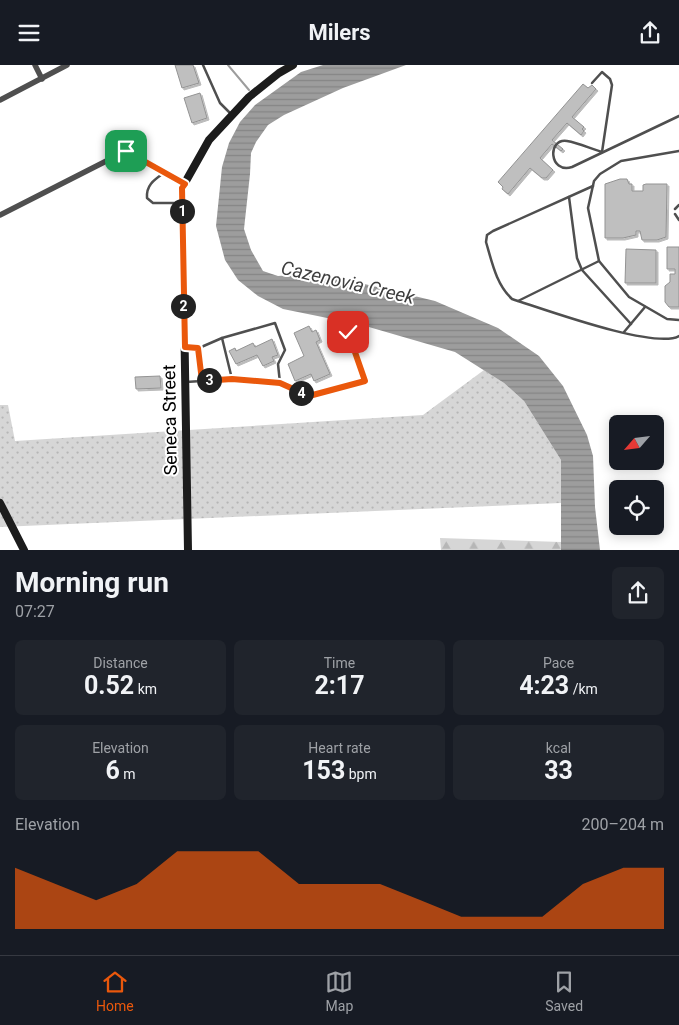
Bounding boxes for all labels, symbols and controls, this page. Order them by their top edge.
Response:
icon: menu [15,19,43,47]
icon: share [636,19,664,47]
text: Milers [308,20,371,45]
pin [105,130,147,172]
icon: arrive [112,137,140,165]
pin: 1 [170,199,194,223]
text: 1 [178,203,187,219]
water label: Cazenovia Creek [279,256,418,309]
pin: 2 [170,293,196,319]
text: 2 [179,298,188,314]
pin [327,311,369,353]
icon: check [334,318,362,346]
street label: Seneca Street [158,364,181,476]
pin: 3 [196,367,222,393]
text: 3 [205,372,214,388]
pin: 4 [288,381,314,405]
text: 4 [297,385,306,401]
north arrow [609,415,664,470]
map controls [609,415,664,535]
button: locate [609,480,664,535]
text: Morning run [15,566,169,599]
button: share [612,567,664,619]
text: 07:27 [15,602,55,621]
text: Distance [93,655,148,671]
text: Time [324,655,355,671]
text: Pace [543,655,574,671]
text: 0.52 [84,671,134,700]
text: 2:17 [314,671,365,700]
text: 4:23 [519,671,569,700]
text: km [134,681,157,697]
text: /km [569,681,598,697]
text: Elevation [92,740,149,756]
text: Heart rate [308,740,371,756]
text: kcal [546,740,571,756]
text: 6 [105,756,120,785]
text: 153 [302,756,345,785]
text: 33 [544,756,573,785]
text: m [120,766,136,782]
text: bpm [345,766,377,782]
text: Elevation [15,815,80,834]
text: 200–204 m [582,815,664,834]
tab: Home [96,968,134,1014]
tab: Map [325,968,353,1014]
tab: Saved [545,968,583,1014]

